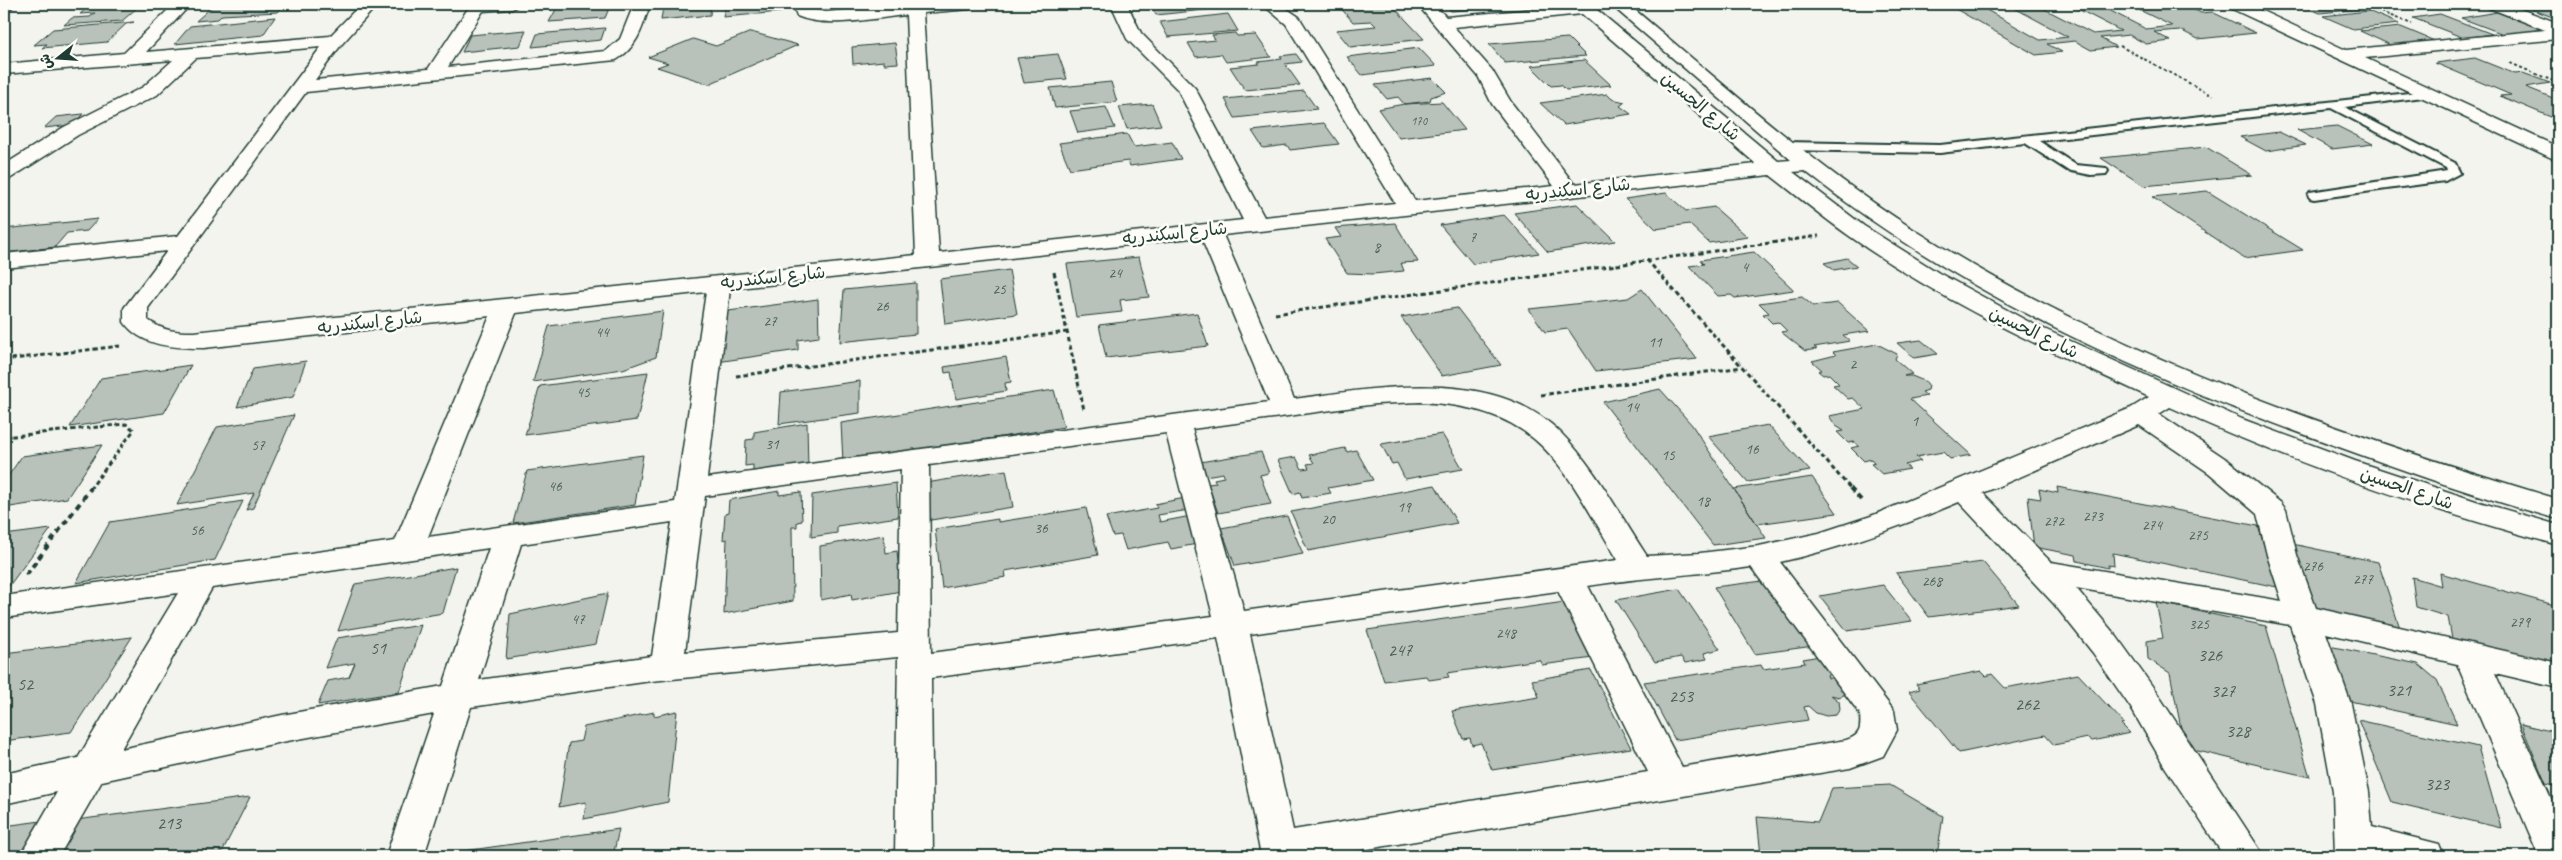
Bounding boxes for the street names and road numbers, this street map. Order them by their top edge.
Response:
street label: شارع الحسين [1656,66,1745,146]
street label: شارع اسكندريه [1525,173,1632,206]
street label: شارع اسكندريه [1122,217,1229,250]
street label: شارع اسكندريه [720,261,827,294]
street label: شارع الحسين [1985,301,2082,364]
street label: شارع اسكندريه [317,306,424,339]
street label: شارع الحسين [2357,462,2456,515]

